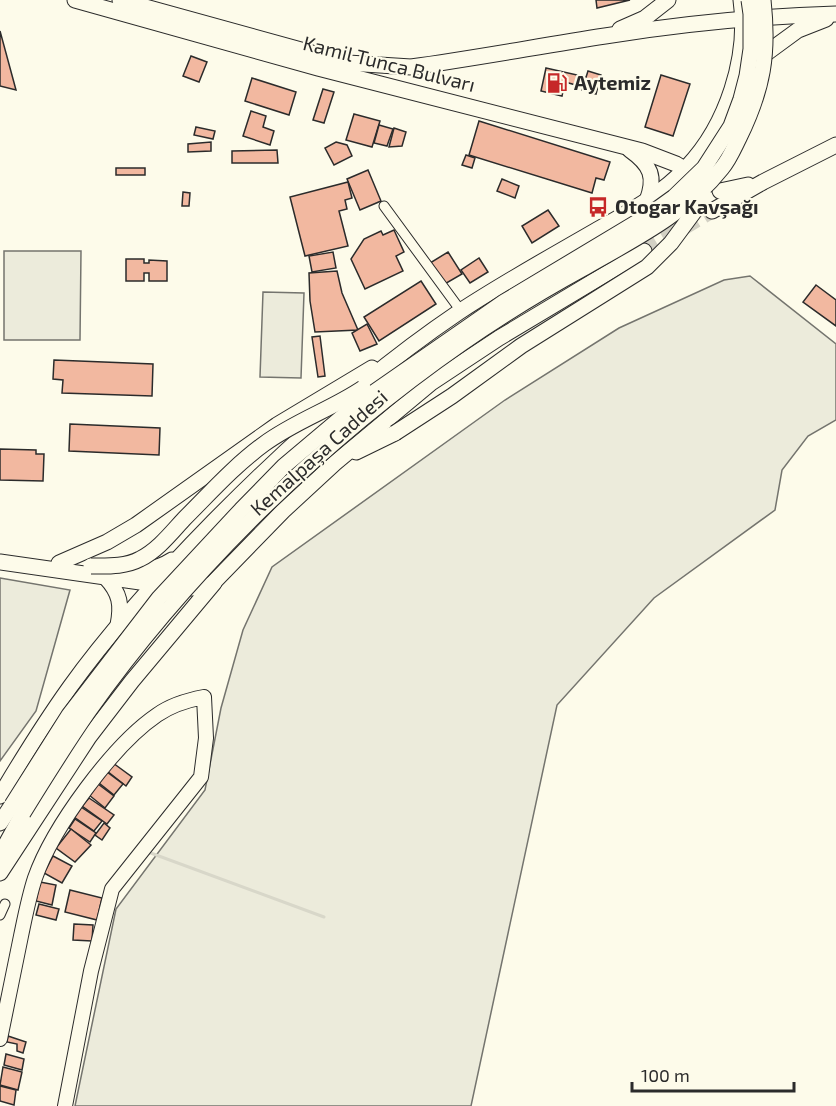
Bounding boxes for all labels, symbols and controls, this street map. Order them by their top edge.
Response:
street label: Kamil Tunca Bulvarı [301,30,478,96]
place label: Aytemiz [574,70,651,95]
fuel station icon: Aytemiz [545,71,569,95]
place label: Otogar Kavşağı [615,194,759,219]
bus stop icon: Otogar Kavşağı [586,195,610,219]
street label: Kemalpaşa Caddesi [245,384,392,521]
scale bar [632,1055,794,1093]
text: 100 m [641,1064,690,1086]

